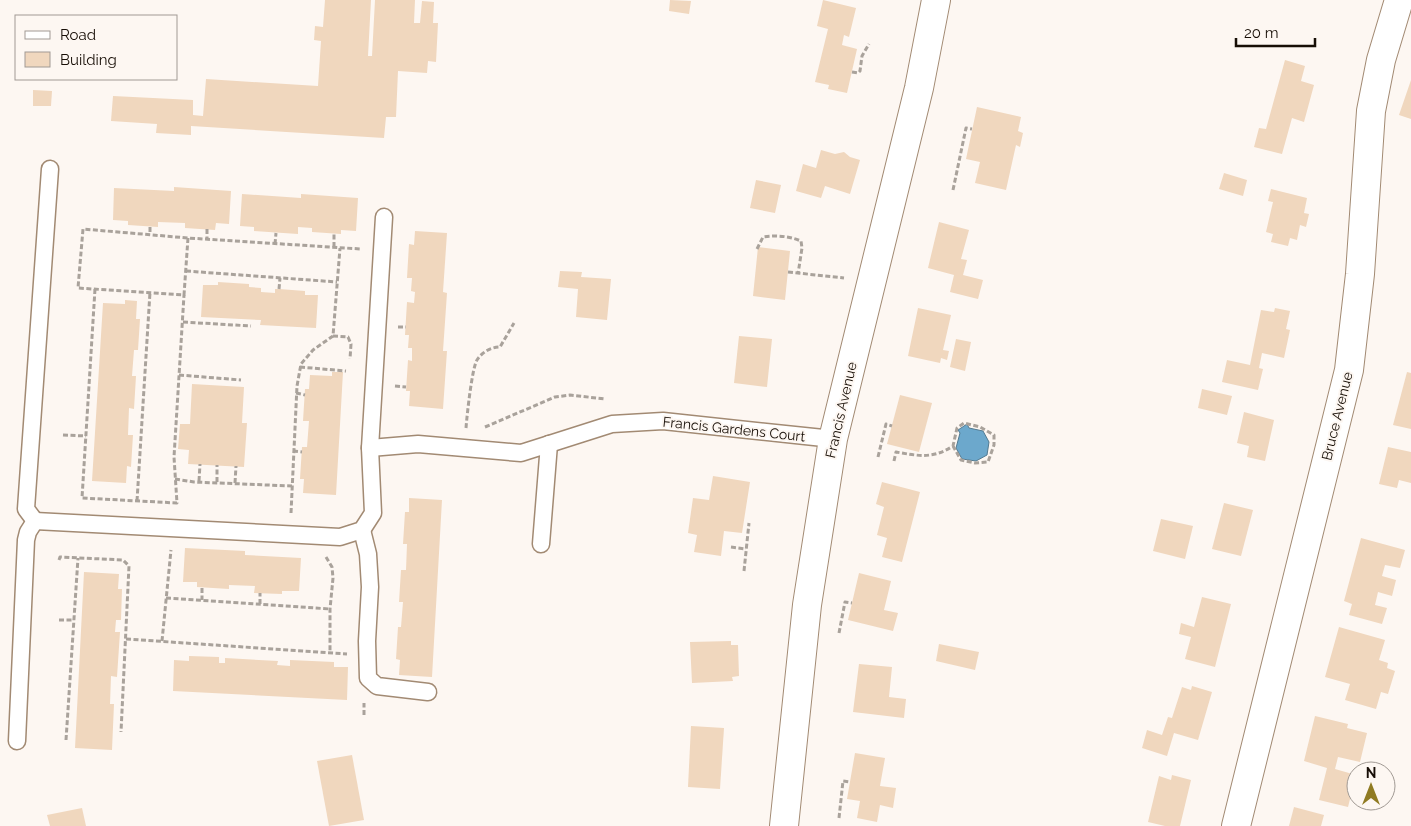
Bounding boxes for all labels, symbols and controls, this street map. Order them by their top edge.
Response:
legend [15,15,178,80]
scale bar [1236,15,1315,47]
text: 20 m [1244,24,1279,42]
text: Road [60,26,96,44]
text: Building [60,51,117,69]
street label: Francis Avenue [822,360,860,460]
street label: Bruce Avenue [1318,370,1356,462]
street label: Francis Gardens Court [662,414,806,444]
north arrow [1346,761,1396,811]
text: N [1366,765,1376,781]

